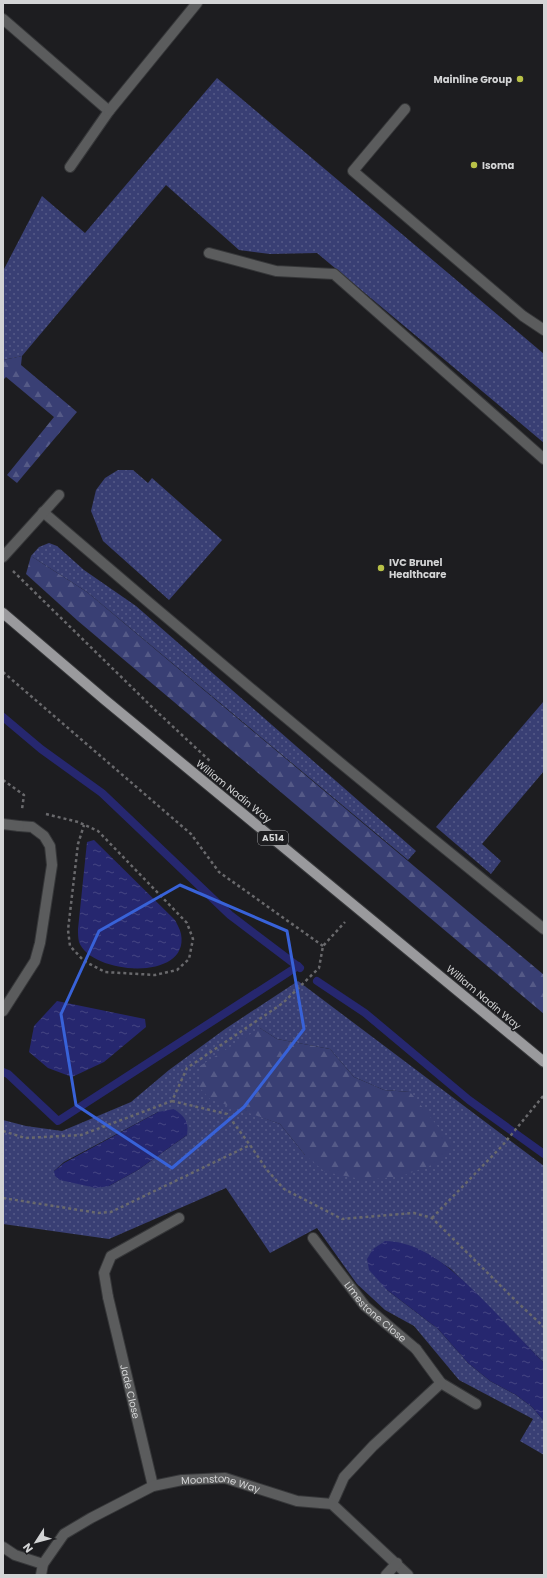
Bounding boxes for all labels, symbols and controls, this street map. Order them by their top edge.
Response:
place label: Mainline Group [434,72,512,87]
marker: Mainline Group [515,74,525,84]
place label: Isoma [482,158,514,173]
marker: Isoma [469,160,479,170]
place label: IVC Brunel Healthcare [389,555,446,582]
marker: IVC Brunel Healthcare [376,563,386,573]
street label: William Nadin Way [193,756,275,827]
road number: A514 [258,831,288,845]
street label: William Nadin Way [443,962,525,1033]
street label: Limestone Close [341,1278,410,1346]
street label: Jade Close [116,1363,144,1420]
street label: Moonstone Way [181,1471,262,1497]
north arrow [16,1522,56,1562]
text: N [19,1540,37,1556]

